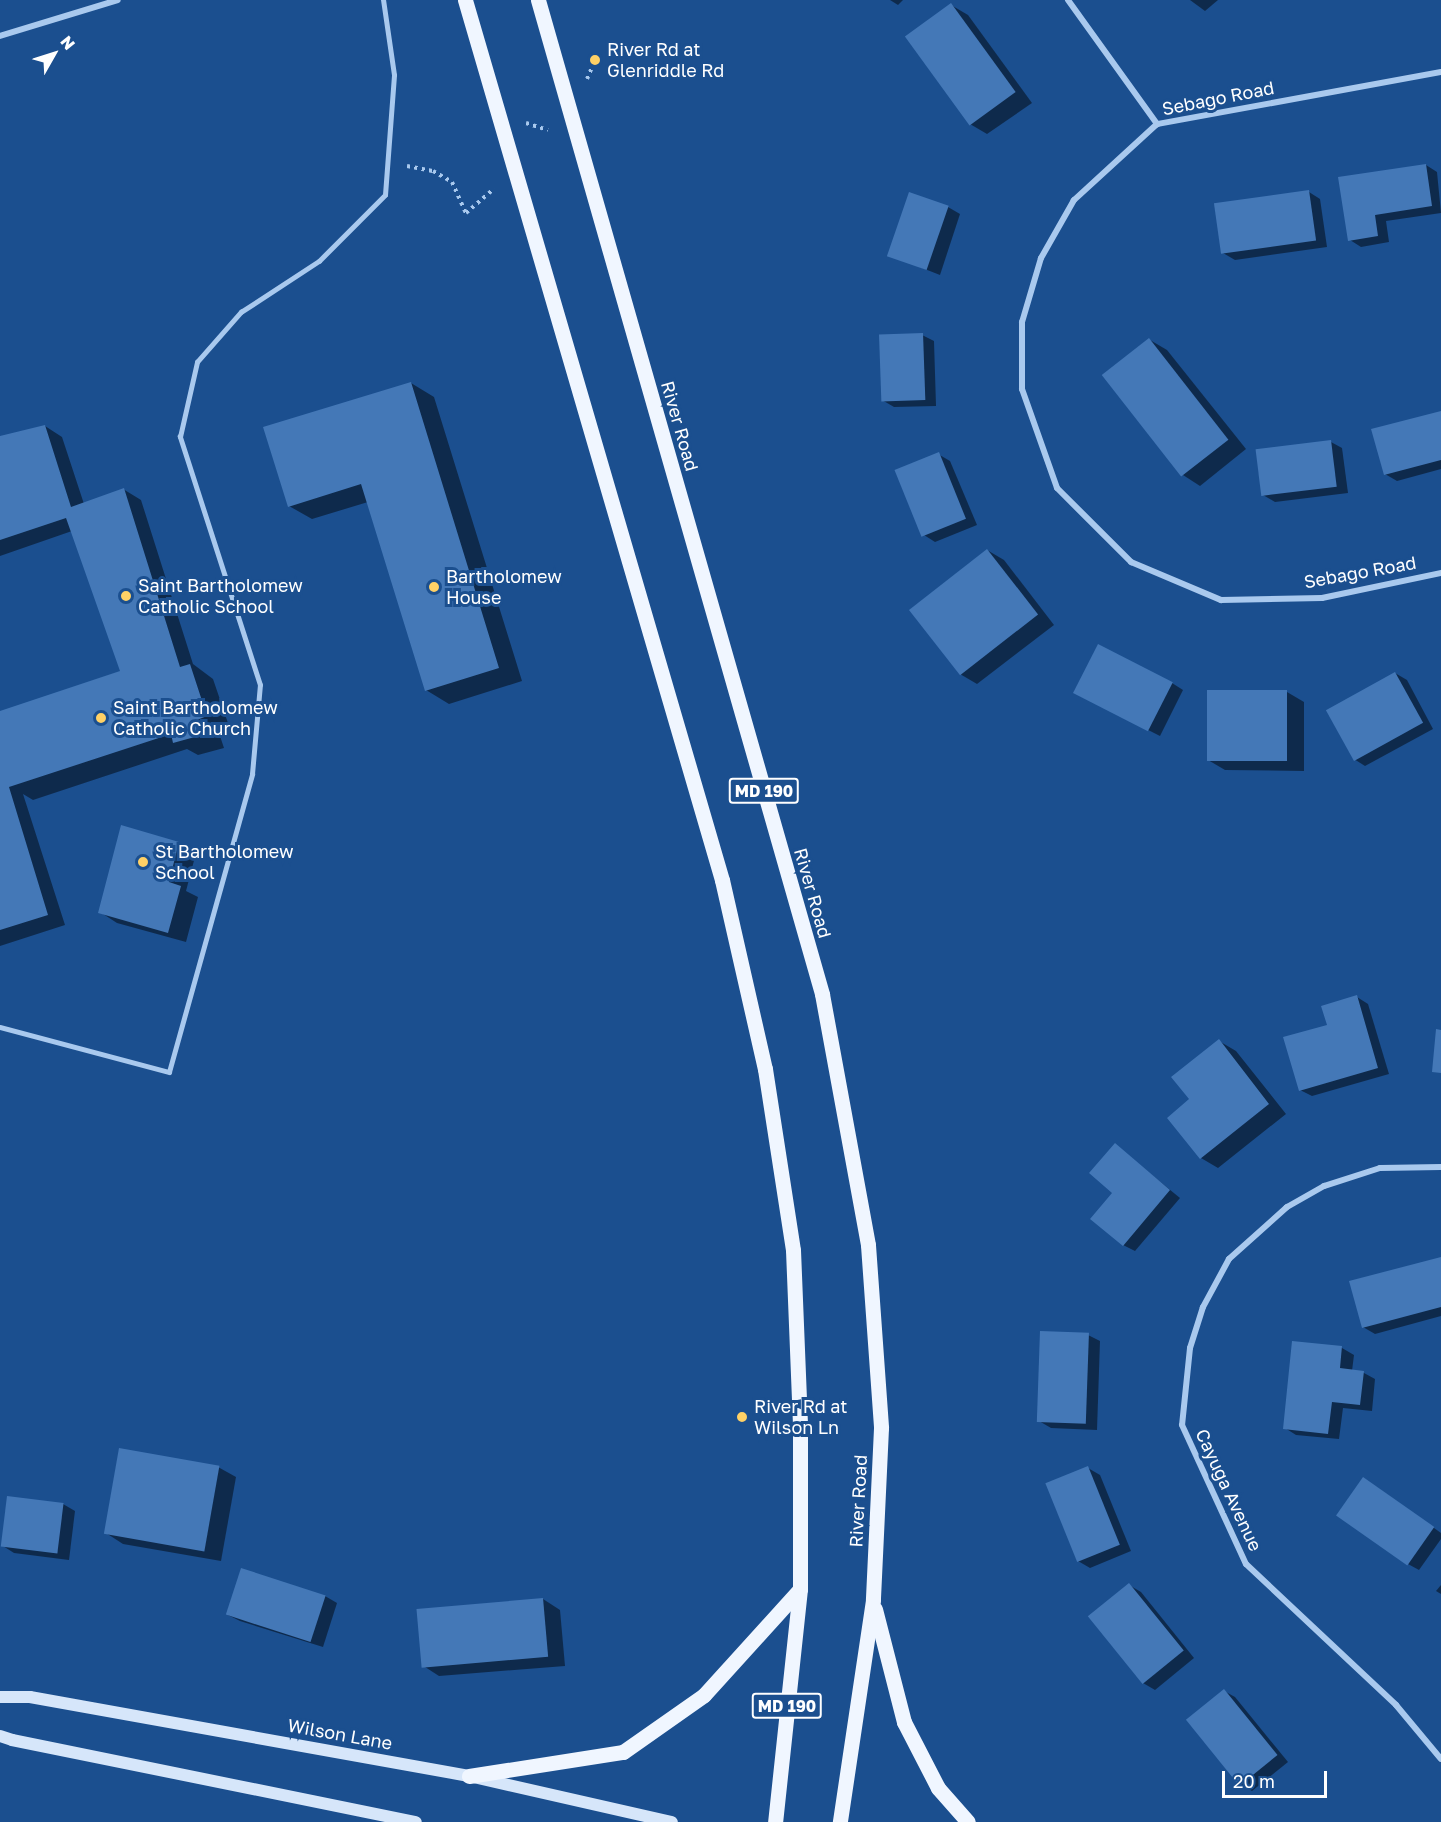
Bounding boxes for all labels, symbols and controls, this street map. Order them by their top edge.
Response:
north arrow [24,24,84,84]
text: N [56,32,80,54]
place label: River Rd at Glenriddle Rd [607,39,724,82]
marker: River Rd at Glenriddle Rd [588,53,602,67]
street label: Sebago Road [1160,77,1276,119]
street label: River Road [657,378,703,474]
street label: Sebago Road [1302,551,1418,593]
place label: Bartholomew House [446,566,562,608]
place label: Saint Bartholomew Catholic School [138,575,303,618]
marker: Bartholomew House [427,580,441,594]
marker: Saint Bartholomew Catholic School [119,589,133,603]
place label: Saint Bartholomew Catholic Church [113,697,278,740]
marker: Saint Bartholomew Catholic Church [94,711,108,725]
road number: MD 190 [728,778,800,804]
place label: St Bartholomew School [155,841,294,884]
street label: River Road [790,845,836,941]
marker: St Bartholomew School [136,855,150,869]
place label: River Rd at Wilson Ln [754,1396,848,1438]
marker: River Rd at Wilson Ln [735,1410,749,1424]
street label: Cayuga Avenue [1191,1425,1267,1555]
street label: River Road [845,1454,871,1548]
road number: MD 190 [751,1693,823,1719]
street label: Wilson Lane [286,1714,394,1754]
scale bar [1225,1759,1330,1797]
text: 20 m [1233,1770,1275,1792]

